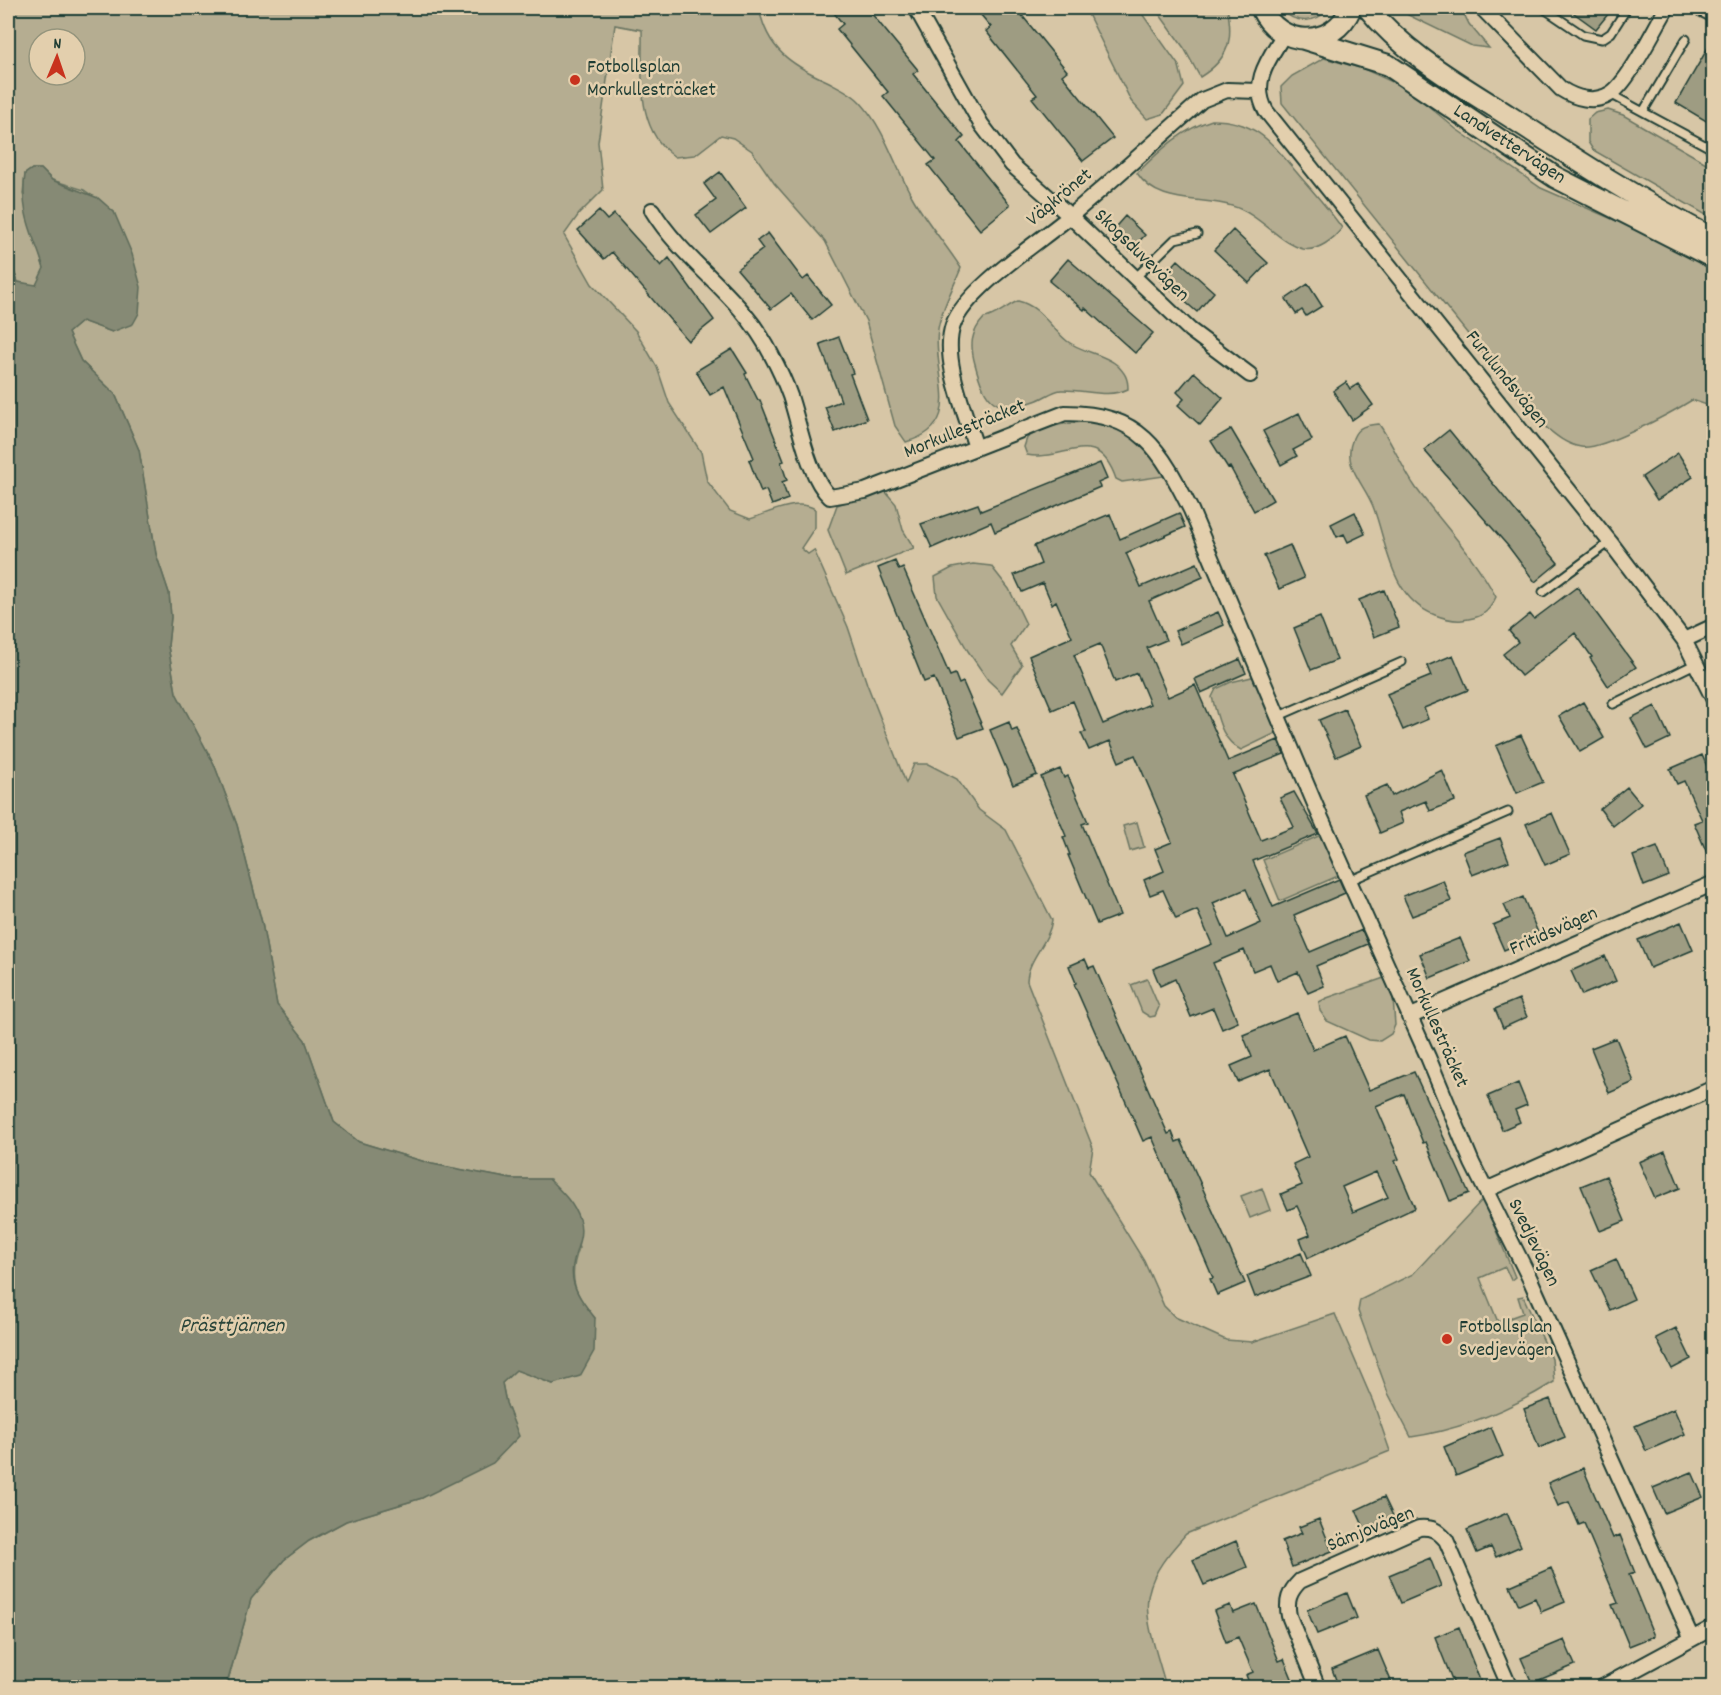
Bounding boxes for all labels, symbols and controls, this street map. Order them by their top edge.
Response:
north arrow [27,27,87,87]
text: N [53,33,62,56]
place label: Fotbollsplan Morkullesträcket [587,54,716,105]
marker: Fotbollsplan Morkullesträcket [568,73,582,87]
street label: Landvettervägen [1447,98,1571,192]
street label: Vägkrönet [1021,162,1099,234]
street label: Skogsduvevägen [1087,203,1195,309]
street label: Furulundsvägen [1458,325,1554,435]
street label: Morkullesträcket [900,393,1030,467]
street label: Fritidsvägen [1505,900,1603,964]
street label: Morkullesträcket [1397,963,1475,1093]
street label: Svedjevägen [1500,1194,1566,1292]
water label: Prästtjärnen [180,1312,286,1342]
place label: Fotbollsplan Svedjevägen [1459,1314,1554,1365]
marker: Fotbollsplan Svedjevägen [1440,1332,1454,1346]
street label: Sämjovägen [1323,1500,1419,1560]

